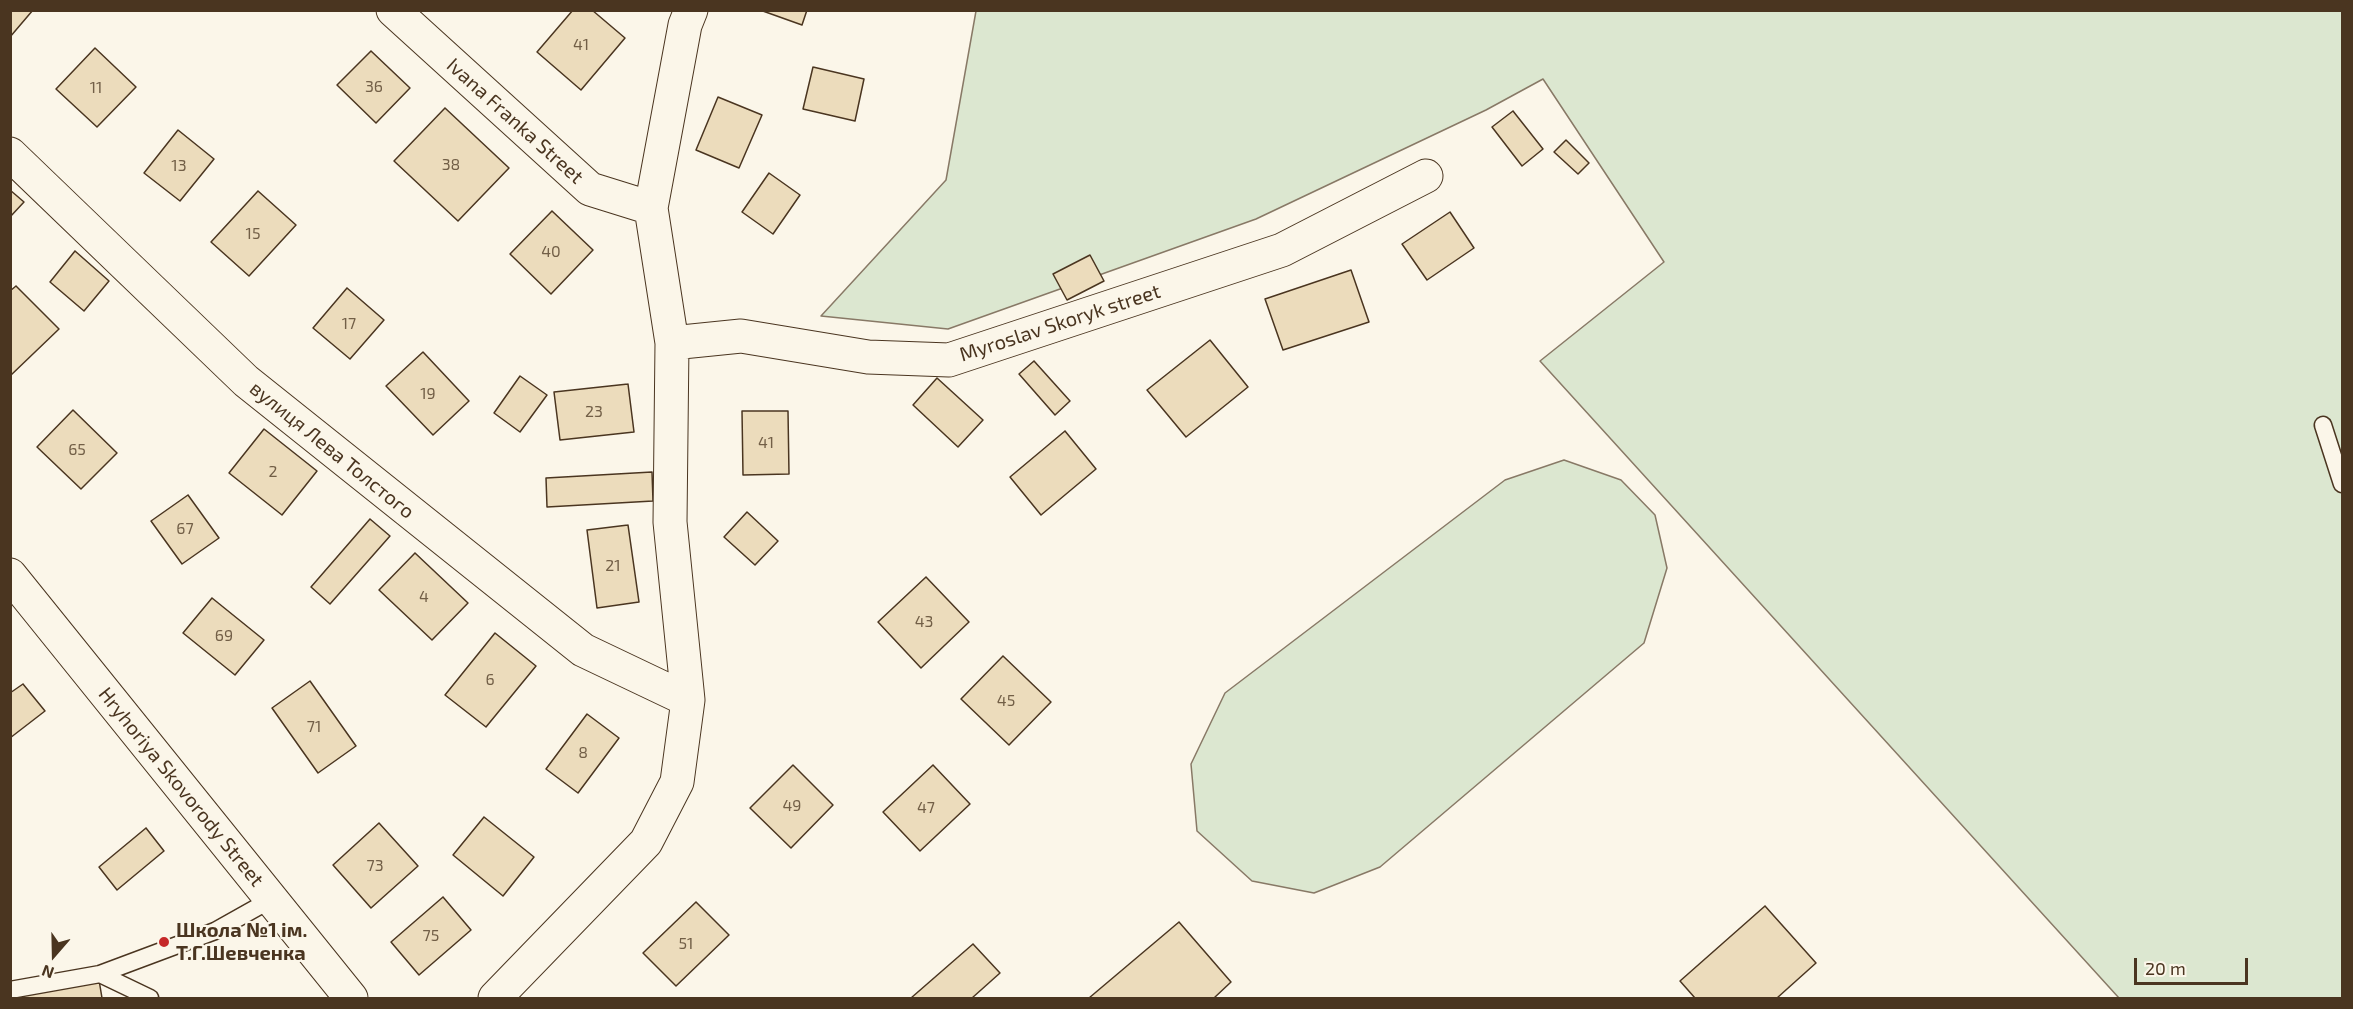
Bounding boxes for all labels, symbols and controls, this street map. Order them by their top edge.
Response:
house number: 41 [573,35,589,55]
street label: Ivana Franka Street [442,53,588,189]
house number: 36 [365,77,383,97]
house number: 11 [90,78,102,98]
house number: 38 [442,155,460,175]
house number: 13 [171,156,187,176]
house number: 15 [246,224,260,244]
house number: 40 [541,242,561,262]
street label: Myroslav Skoryk street [957,279,1163,367]
house number: 17 [342,314,356,334]
street label: вулиця Лева Толстого [245,376,419,524]
house number: 19 [420,384,436,404]
house number: 23 [585,402,603,422]
house number: 41 [758,433,774,453]
house number: 65 [68,440,86,460]
house number: 2 [269,462,277,482]
house number: 67 [176,519,194,539]
house number: 21 [605,556,621,576]
house number: 4 [419,587,429,607]
house number: 43 [915,612,933,632]
house number: 69 [215,626,233,646]
house number: 6 [485,670,495,690]
street label: Hryhoriya Skovorody Street [93,683,269,891]
house number: 45 [997,691,1015,711]
house number: 71 [307,717,321,737]
house number: 8 [578,743,588,763]
house number: 49 [783,796,801,816]
house number: 47 [917,798,935,818]
house number: 73 [366,856,384,876]
place label: Школа №1 ім. Т.Г.Шевченка [176,918,307,965]
north arrow [24,925,84,985]
house number: 75 [423,926,439,946]
house number: 51 [679,934,693,954]
marker: Школа №1 ім. Т.Г.Шевченка [157,935,171,949]
scale bar [2137,946,2251,984]
text: 20 m [2145,957,2186,979]
text: N [39,961,56,983]

